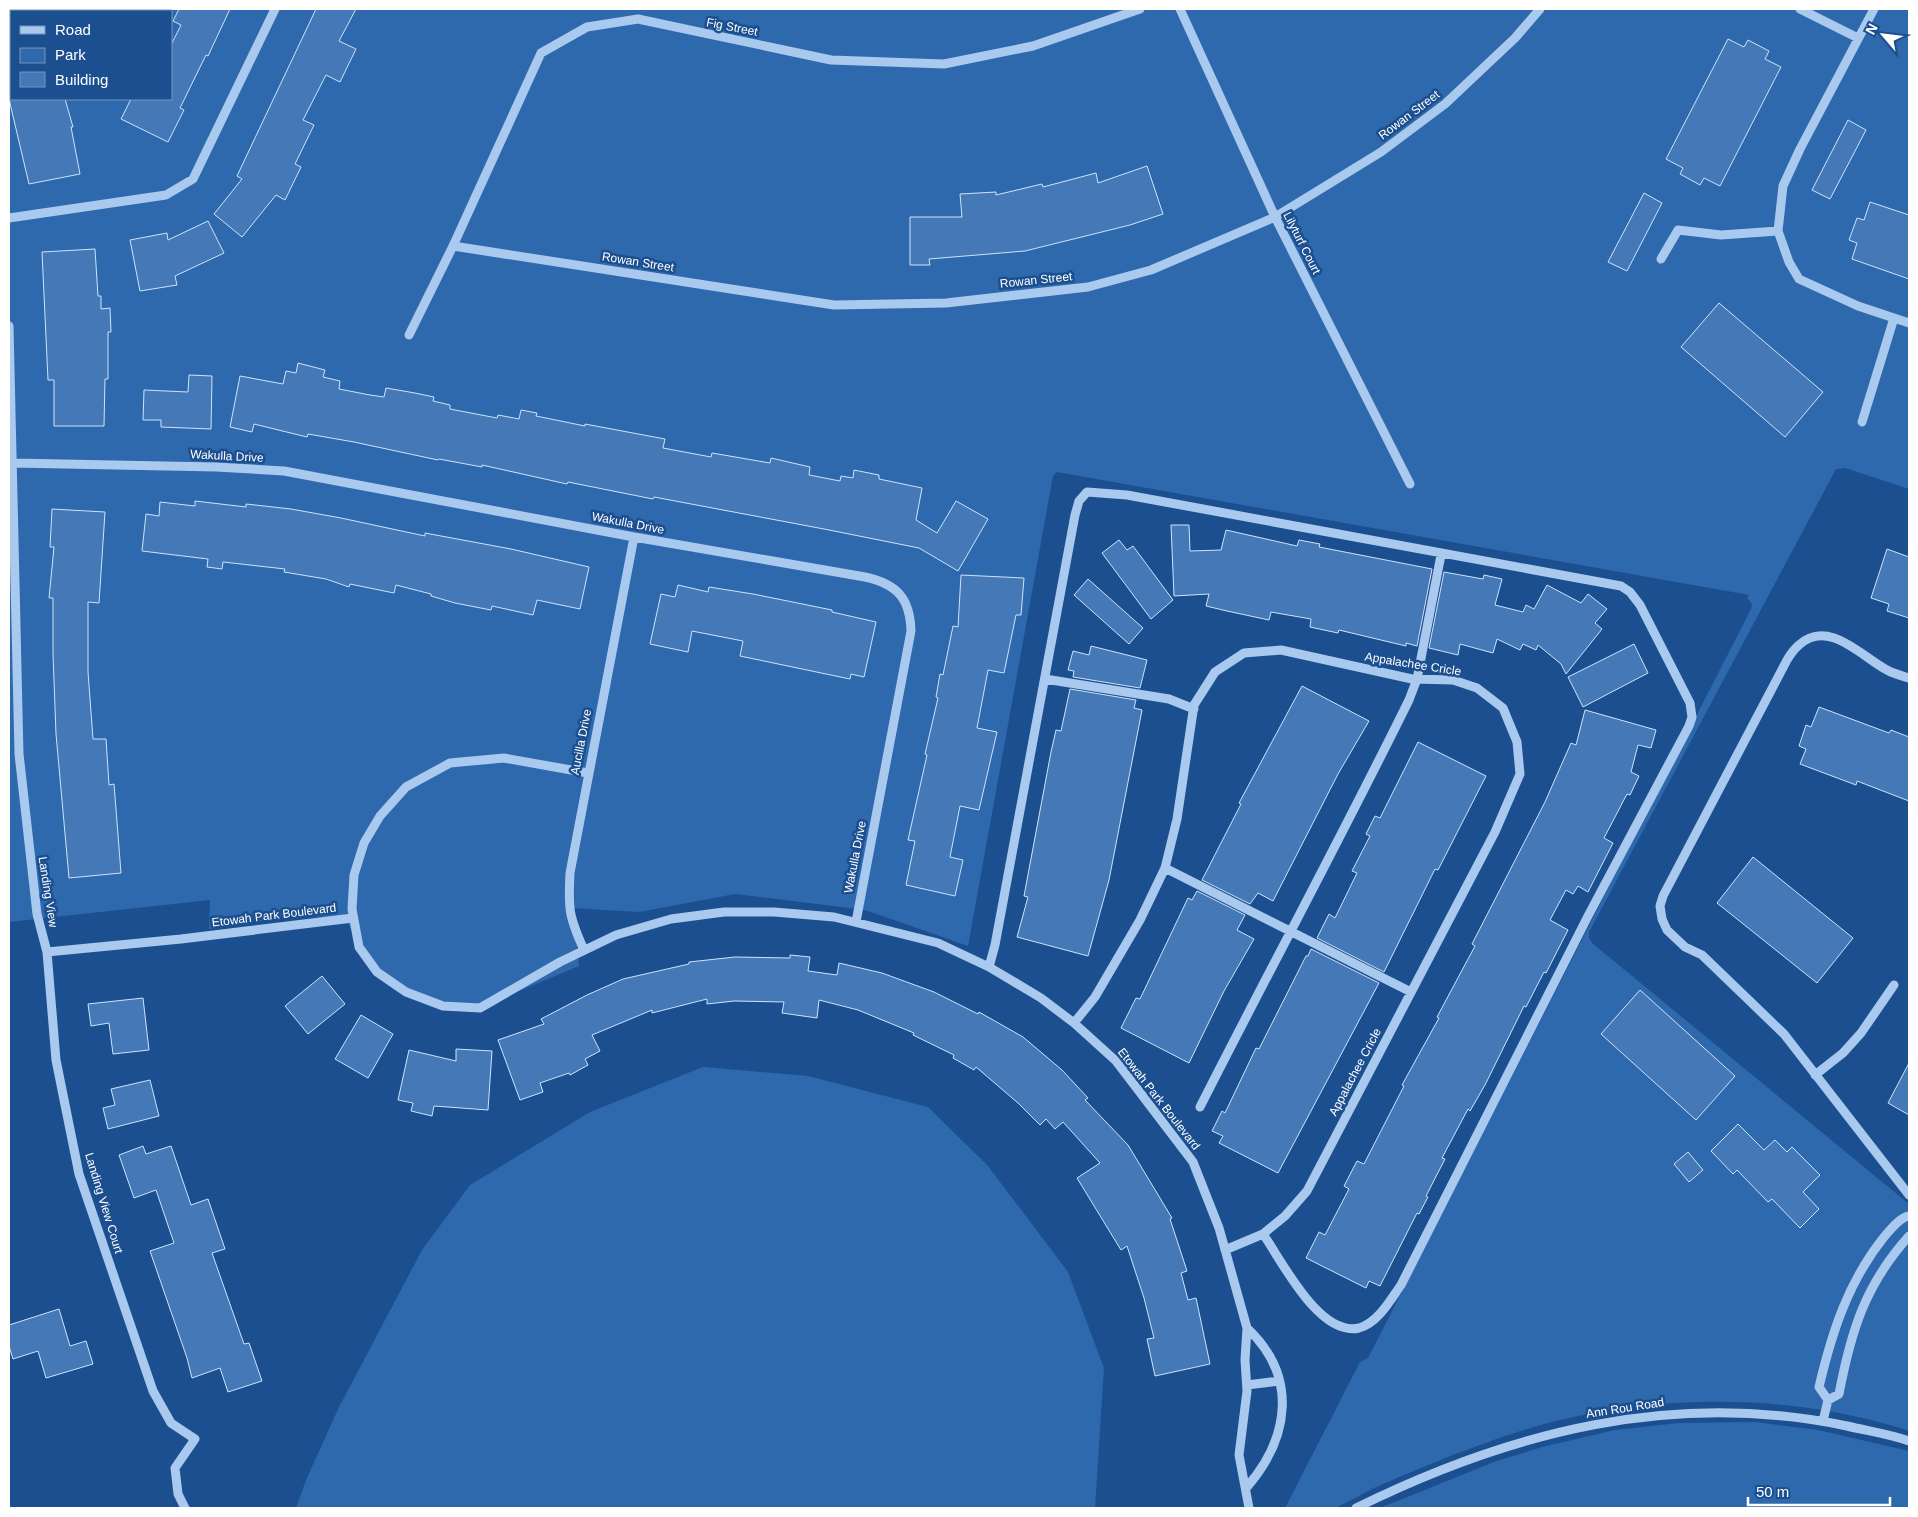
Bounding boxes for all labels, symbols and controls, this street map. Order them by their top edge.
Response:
legend [10,10,172,100]
north arrow [1858,10,1908,60]
street label: Fig Street [705,15,760,39]
text: Road [55,21,91,38]
text: N [1862,21,1881,37]
text: Park [55,46,86,63]
text: Building [55,71,108,88]
street label: Rowan Street [1376,87,1443,142]
street label: Lilyturf Court [1280,210,1324,277]
street label: Rowan Street [601,249,676,275]
street label: Rowan Street [999,269,1074,291]
street label: Wakulla Drive [190,447,264,465]
street label: Wakulla Drive [591,509,666,537]
street label: Appalachee Cricle [1364,649,1463,679]
street label: Aucilla Drive [568,708,594,776]
street label: Wakulla Drive [841,819,869,894]
street label: Landing View [35,855,61,929]
street label: Etowah Park Boulevard [211,900,337,930]
street label: Appalachee Cricle [1326,1025,1384,1118]
street label: Etowah Park Boulevard [1115,1045,1203,1153]
street label: Landing View Court [82,1151,126,1256]
street label: Ann Rou Road [1585,1395,1665,1421]
scale bar [1748,1474,1890,1506]
text: 50 m [1756,1483,1789,1500]

